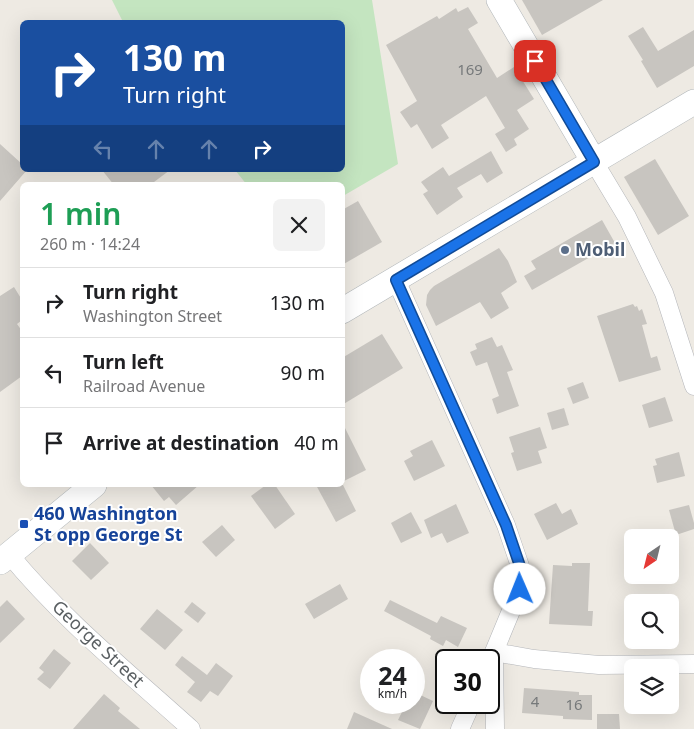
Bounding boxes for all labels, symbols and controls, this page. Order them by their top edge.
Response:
text: 130 m [123,34,226,81]
icon: right [40,40,105,105]
pin [514,40,556,82]
icon: arrive [521,47,549,75]
house number: 169 [457,59,483,79]
text: Turn right [123,79,226,109]
icon: left [89,135,117,163]
icon: ahead [142,135,170,163]
icon: ahead [195,135,223,163]
icon: right [248,135,276,163]
text: 1 min [40,193,121,234]
button: close [273,199,325,251]
text: 260 m · 14:24 [40,233,140,255]
place label: Mobil [575,237,625,261]
marker: Mobil [559,244,571,256]
text: Turn right [83,279,178,305]
icon: right [40,289,68,317]
text: 130 m [270,290,325,316]
text: Washington Street [83,305,222,327]
text: Turn left [83,349,164,375]
icon: left [40,359,68,387]
text: 90 m [281,360,325,386]
text: Railroad Avenue [83,375,205,397]
icon: arrive [40,429,68,457]
text: Arrive at destination [83,430,279,456]
text: 40 m [294,430,339,456]
place label: 460 Washington St opp George St [34,501,183,546]
marker: 460 Washington St opp George St [18,518,30,530]
north arrow [624,529,679,584]
map controls [624,529,679,714]
position arrow [493,562,545,614]
street label: George Street [48,594,150,692]
button: search [624,594,679,649]
speed limit sign: 30 [435,649,500,714]
text: 24 [378,658,407,692]
button: layers [624,659,679,714]
text: km/h [378,685,407,702]
house number: 4 [531,691,540,711]
house number: 16 [565,694,583,714]

